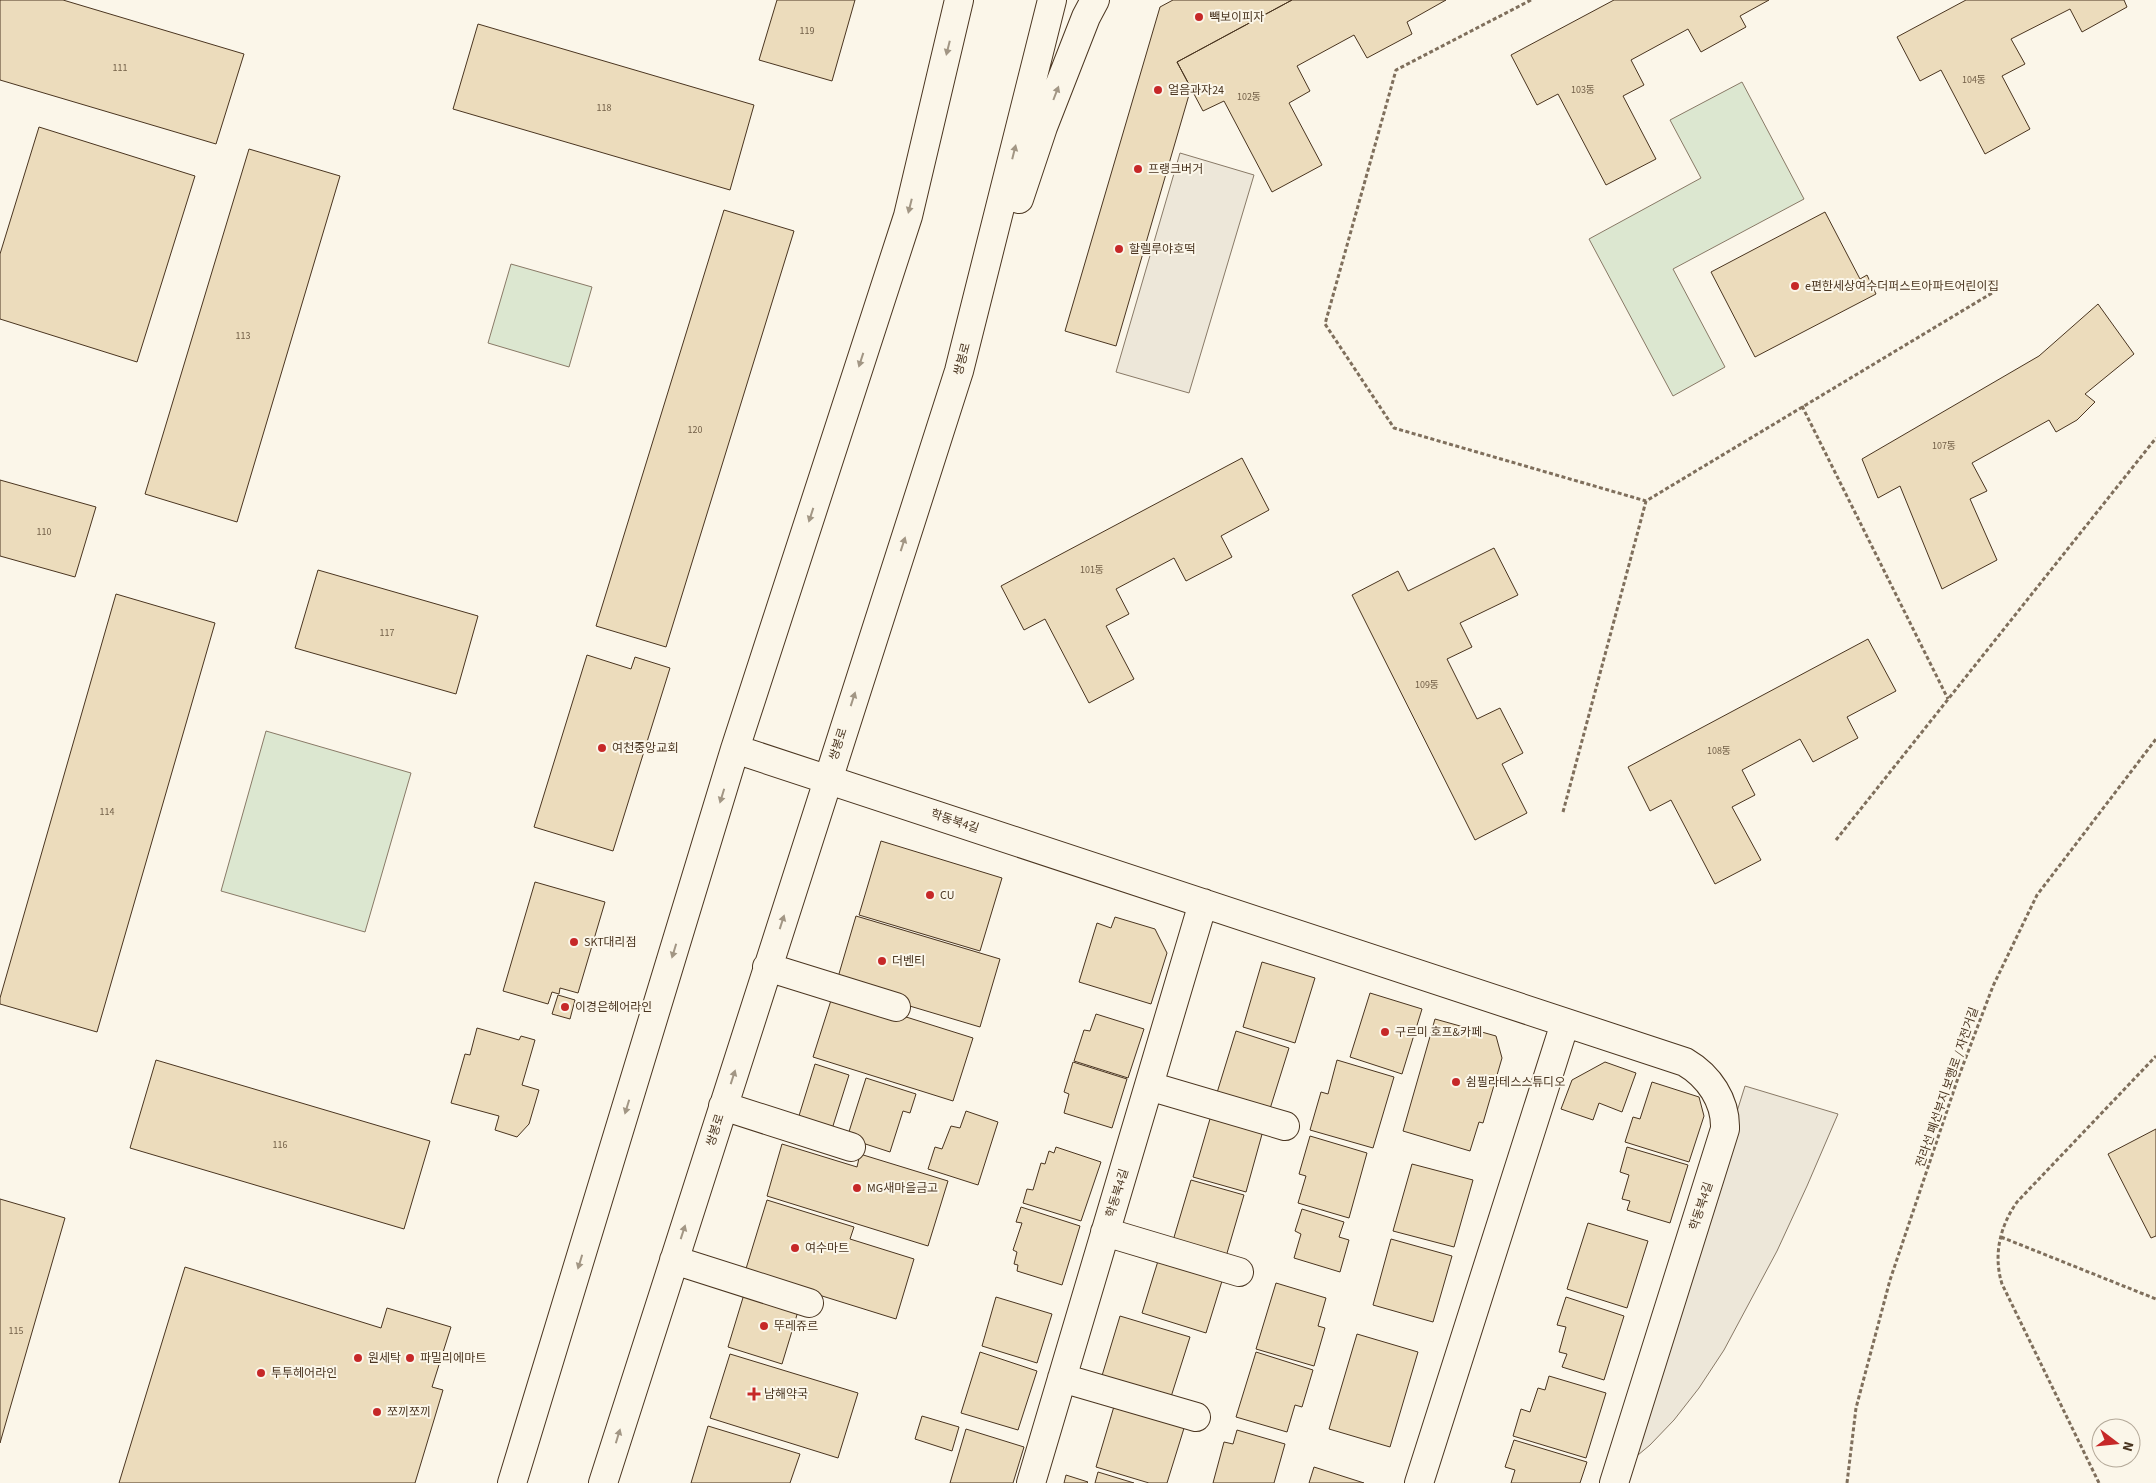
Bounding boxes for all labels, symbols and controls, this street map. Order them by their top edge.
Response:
place label: 빽보이피자 [1209,9,1264,26]
marker: 빽보이피자 [1193,11,1205,23]
house number: 119 [800,24,814,38]
one-way arrow [944,40,952,55]
house number: 111 [113,61,127,75]
house number: 104동 [1962,73,1986,87]
place label: 얼음과자24 [1168,82,1224,99]
house number: 103동 [1571,83,1595,97]
marker: 얼음과자24 [1152,84,1164,96]
one-way arrow [1053,86,1061,101]
house number: 102동 [1237,90,1261,104]
house number: 118 [597,101,611,115]
one-way arrow [1010,145,1018,160]
place label: 프랭크버거 [1148,161,1203,178]
marker: 프랭크버거 [1132,163,1144,175]
one-way arrow [906,198,914,213]
place label: 할렐루야호떡 [1129,241,1195,258]
marker: 할렐루야호떡 [1113,243,1125,255]
place label: e편한세상여수더퍼스트아파트어린이집 [1805,278,1999,295]
marker: e편한세상여수더퍼스트아파트어린이집 [1789,280,1801,292]
house number: 113 [236,329,250,343]
street label: 쌍봉로 [950,341,975,377]
one-way arrow [857,353,864,368]
house number: 120 [688,423,702,437]
house number: 107동 [1932,439,1956,453]
one-way arrow [807,508,815,523]
house number: 110 [37,525,51,539]
one-way arrow [899,536,907,551]
house number: 101동 [1080,563,1104,577]
house number: 117 [380,626,394,640]
house number: 109동 [1415,678,1439,692]
one-way arrow [850,691,857,706]
street label: 쌍봉로 [825,726,852,763]
place label: 여천중앙교회 [612,740,678,757]
marker: 여천중앙교회 [596,742,608,754]
house number: 108동 [1707,744,1731,758]
one-way arrow [717,788,725,803]
house number: 114 [100,805,114,819]
street label: 학동북4길 [928,806,981,837]
place label: CU [940,887,954,904]
marker: CU [924,889,936,901]
one-way arrow [778,914,786,929]
place label: SKT대리점 [584,934,637,951]
marker: SKT대리점 [568,936,580,948]
one-way arrow [670,944,678,959]
place label: 더벤티 [892,953,925,970]
marker: 더벤티 [876,955,888,967]
place label: 이경은헤어라인 [575,999,652,1016]
marker: 이경은헤어라인 [559,1001,571,1013]
street label: 전라선 폐선부지 보행로 / 자전거길 [1912,1005,1983,1170]
place label: 구르미 호프&카페 [1395,1024,1482,1041]
marker: 구르미 호프&카페 [1379,1026,1391,1038]
one-way arrow [729,1069,737,1084]
place label: 쉼필라테스스튜디오 [1466,1074,1565,1091]
marker: 쉼필라테스스튜디오 [1450,1076,1462,1088]
one-way arrow [623,1099,631,1114]
street label: 쌍봉로 [702,1112,729,1149]
house number: 116 [273,1138,287,1152]
street label: 학동북4길 [1102,1167,1133,1220]
place label: MG새마을금고 [867,1180,938,1197]
street label: 학동북4길 [1686,1180,1717,1233]
marker: MG새마을금고 [851,1182,863,1194]
one-way arrow [680,1224,687,1239]
place label: 여수마트 [805,1240,849,1257]
marker: 여수마트 [789,1242,801,1254]
one-way arrow [576,1255,584,1270]
place label: 뚜레쥬르 [774,1318,818,1335]
marker: 뚜레쥬르 [758,1320,770,1332]
house number: 115 [9,1324,23,1338]
place label: 원세탁 [368,1350,401,1367]
place label: 파밀리에마트 [420,1350,486,1367]
marker: 원세탁 [352,1352,364,1364]
marker: 파밀리에마트 [404,1352,416,1364]
place label: 투투헤어라인 [271,1365,337,1382]
marker: 투투헤어라인 [255,1367,267,1379]
place label: 남해약국 [764,1386,808,1403]
marker: 남해약국 [748,1388,760,1400]
place label: 쪼끼쪼끼 [387,1404,431,1421]
marker: 쪼끼쪼끼 [371,1406,383,1418]
north arrow [2091,1418,2141,1468]
one-way arrow [614,1429,622,1444]
text: N [2117,1439,2138,1454]

